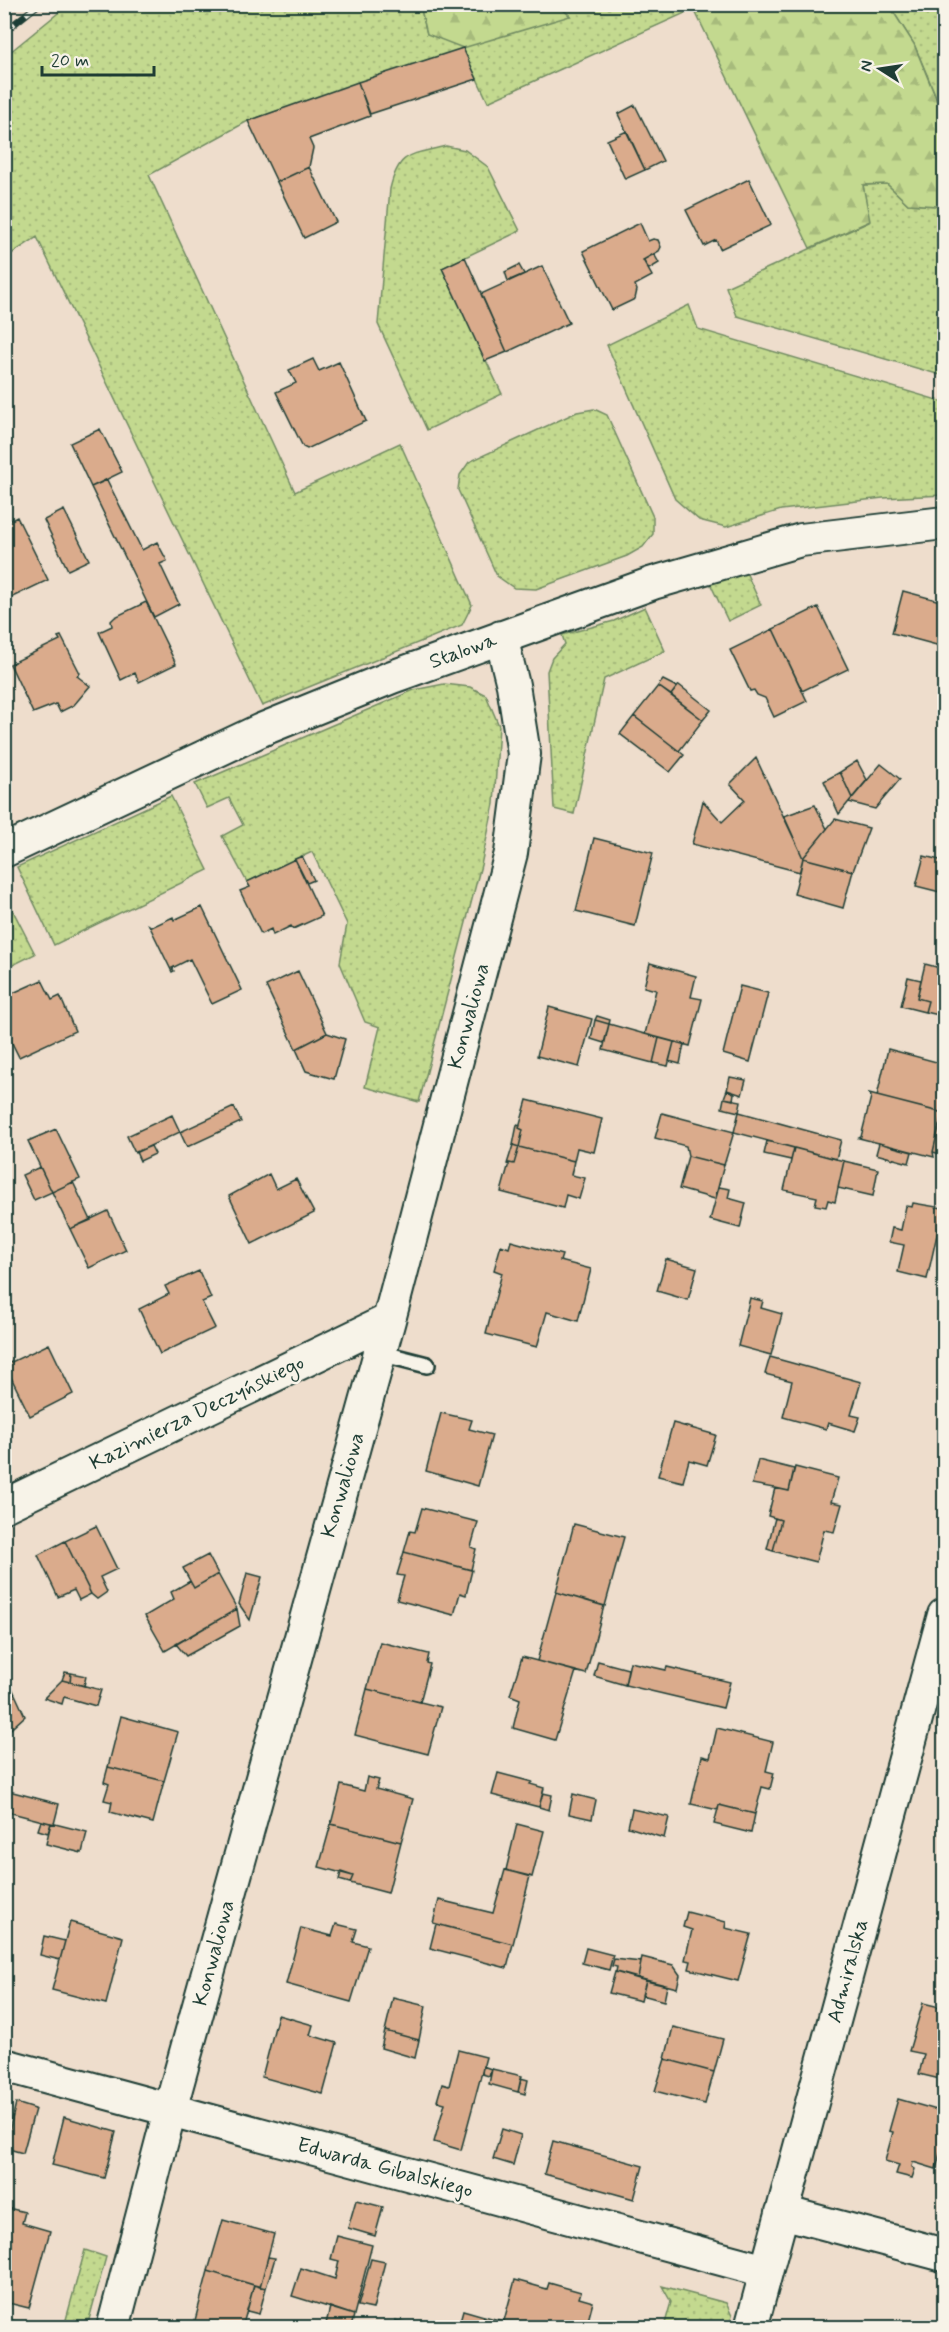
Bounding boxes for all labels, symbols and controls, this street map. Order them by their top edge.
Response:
scale bar [42,39,154,77]
north arrow [850,39,910,99]
text: 20 m [51,49,89,73]
text: N [855,59,878,74]
street label: Stalowa [425,626,501,676]
street label: Konwaliowa [441,960,497,1072]
street label: Kazimierza Deczyńskiego [85,1349,309,1478]
street label: Konwaliowa [315,1429,371,1541]
street label: Konwaliowa [186,1897,242,2009]
street label: Admiralska [821,1916,875,2026]
street label: Edwarda Gibalskiego [294,2131,476,2205]

